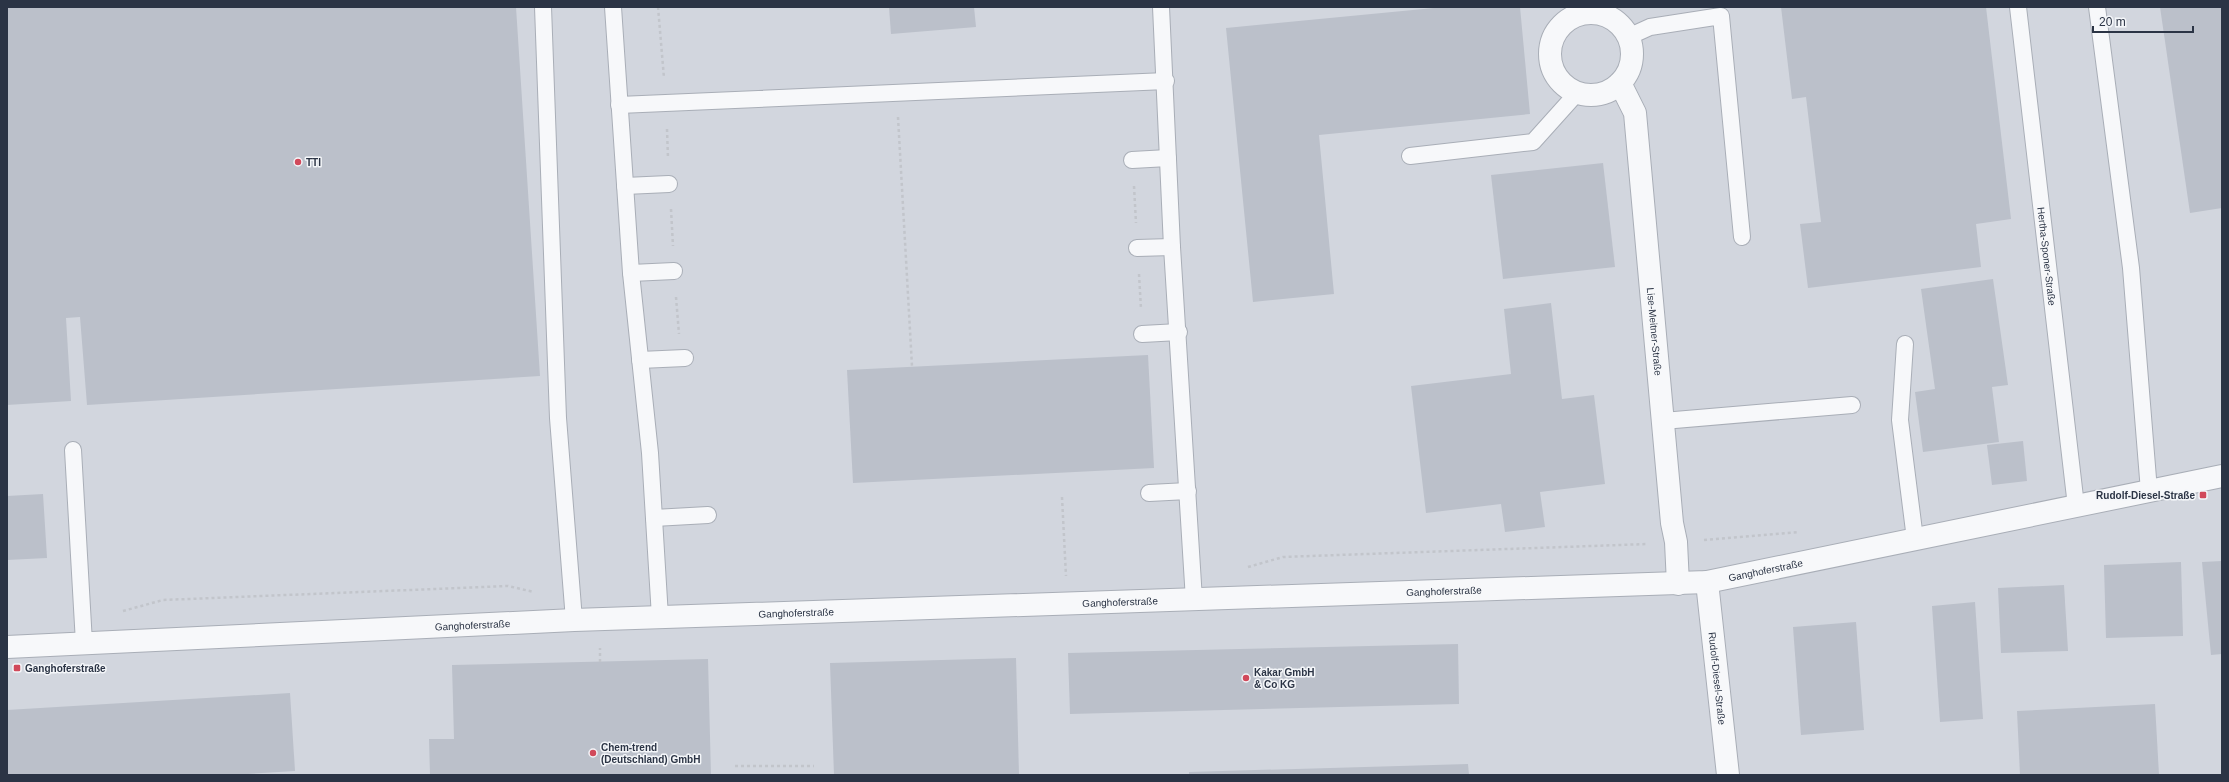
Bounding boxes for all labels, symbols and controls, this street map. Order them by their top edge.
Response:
scale bar [2093,8,2193,34]
text: 20 m [2099,15,2126,29]
marker: TTI [293,157,303,167]
place label: TTI [306,157,321,168]
street label: Hertha-Sponer-Straße [2035,207,2058,307]
street label: Lise-Meitner-Straße [1645,287,1664,377]
place label: Rudolf-Diesel-Straße [2096,490,2195,501]
marker: Rudolf-Diesel-Straße [2198,490,2208,500]
street label: Ganghoferstraße [1727,557,1804,583]
street label: Ganghoferstraße [1406,585,1482,598]
street label: Ganghoferstraße [1082,595,1158,609]
street label: Ganghoferstraße [758,606,835,620]
street label: Ganghoferstraße [434,618,511,633]
street label: Rudolf-Diesel-Straße [1706,631,1728,726]
marker: Ganghoferstraße [12,663,22,673]
place label: Ganghoferstraße [25,663,106,674]
place label: Kakar GmbH & Co KG [1254,667,1315,690]
marker: Kakar GmbH & Co KG [1241,673,1251,683]
place label: Chem-trend (Deutschland) GmbH [601,742,700,765]
marker: Chem-trend (Deutschland) GmbH [588,748,598,758]

